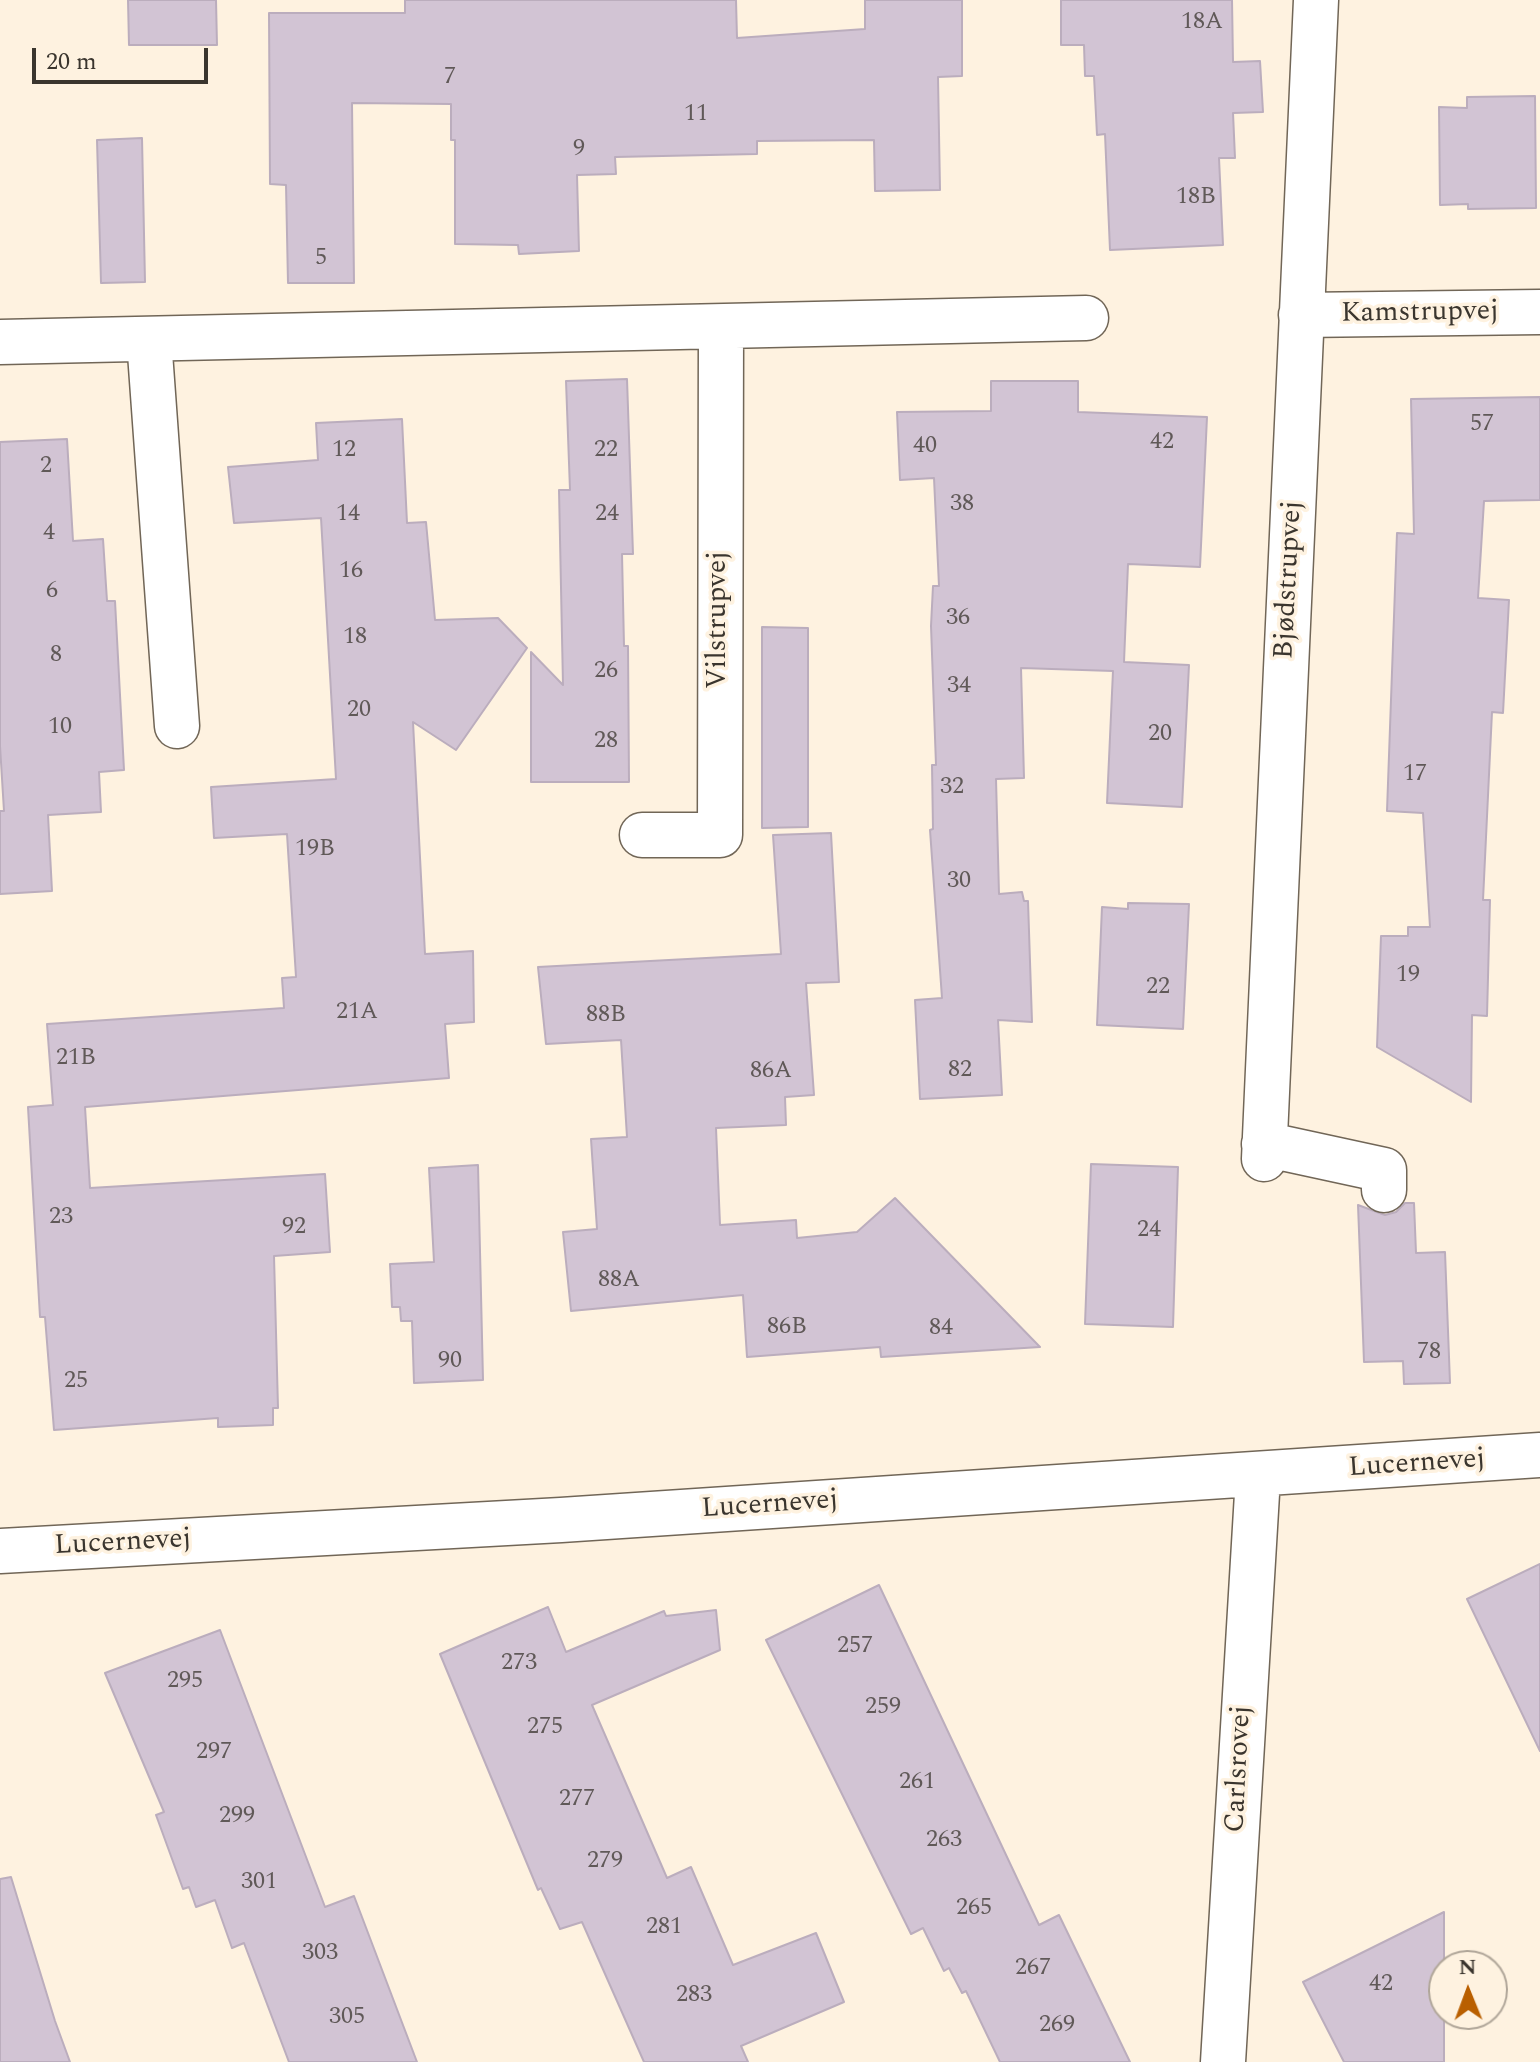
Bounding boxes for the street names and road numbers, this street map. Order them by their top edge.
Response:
street label: Kamstrupvej [1341,296,1499,332]
street label: Bjødstrupvej [1269,500,1311,660]
street label: Vilstrupvej [703,551,737,689]
street label: Lucernevej [1347,1443,1487,1487]
street label: Lucernevej [700,1484,840,1528]
street label: Lucernevej [54,1524,192,1564]
street label: Carlsrovej [1220,1704,1260,1834]

